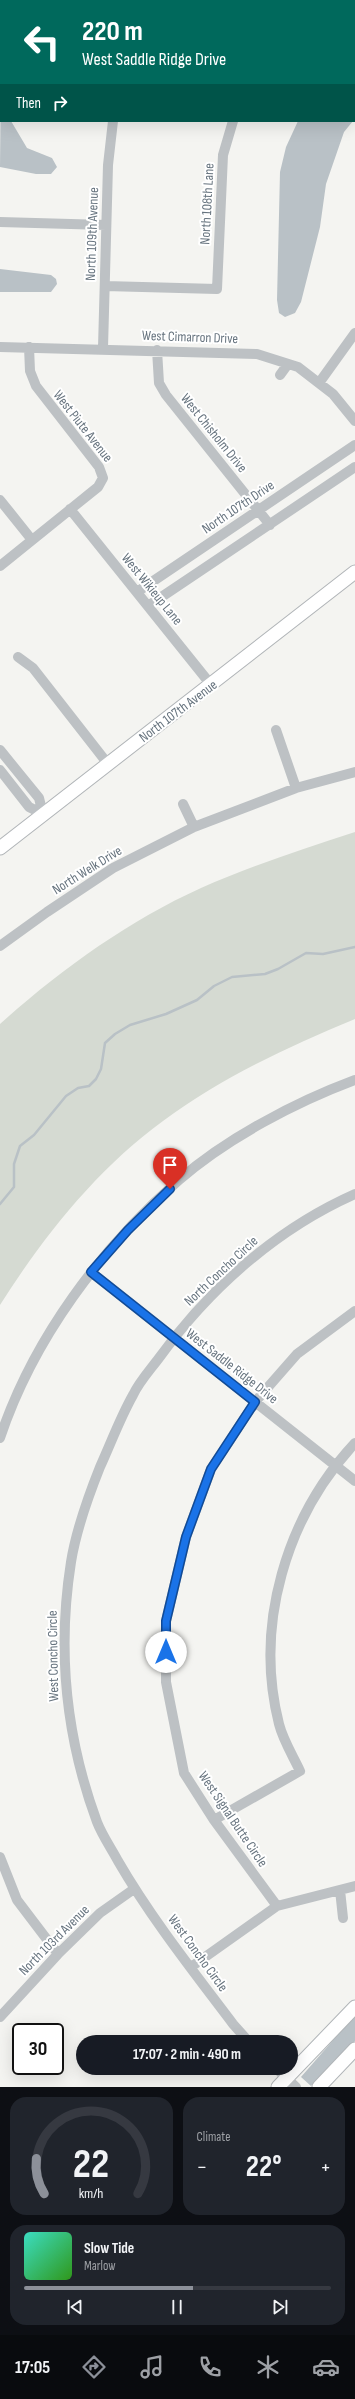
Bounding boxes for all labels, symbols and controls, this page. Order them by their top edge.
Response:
text: 220 m [82,15,143,48]
icon: left [16,16,68,68]
text: West Saddle Ridge Drive [82,49,226,70]
icon: right [49,92,71,114]
text: Then [16,94,41,113]
street label: North 108th Lane [196,163,218,245]
street label: North 109th Avenue [82,187,102,281]
street label: West Cimarron Drive [142,327,238,347]
street label: West Piute Avenue [50,387,116,465]
street label: West Chisholm Drive [177,390,251,476]
street label: North 107th Drive [199,477,277,537]
street label: West Wikieup Lane [118,550,186,628]
street label: North 107th Avenue [136,676,220,746]
street label: North Welk Drive [49,842,125,898]
pin [153,1148,187,1189]
icon: arrive [159,1154,181,1176]
street label: North Concho Circle [181,1232,261,1310]
street label: West Saddle Ridge Drive [183,1325,281,1407]
street label: West Concho Circle [44,1610,62,1702]
position arrow [145,1631,187,1673]
street label: West Signal Butte Circle [195,1768,271,1870]
street label: North 103rd Avenue [15,1901,93,1979]
street label: West Concho Circle [164,1911,232,1995]
speed limit sign: 30 [12,2023,64,2075]
text: 17:07 · 2 min · 490 m [133,2045,241,2064]
text: Climate [197,2129,230,2145]
text: 22 [73,2140,109,2189]
text: 22° [246,2149,282,2185]
text: − [197,2154,207,2181]
text: + [320,2154,331,2181]
text: km/h [79,2185,104,2202]
text: Slow Tide [84,2239,134,2258]
text: Marlow [84,2258,116,2274]
icon: previous [64,2296,86,2318]
icon: pause [166,2296,188,2318]
icon: next [269,2296,291,2318]
icon: directions [80,2353,108,2381]
icon: music [138,2353,166,2381]
icon: phone [196,2353,224,2381]
icon: climate [254,2353,282,2381]
icon: car [312,2353,340,2381]
text: 17:05 [15,2357,50,2378]

